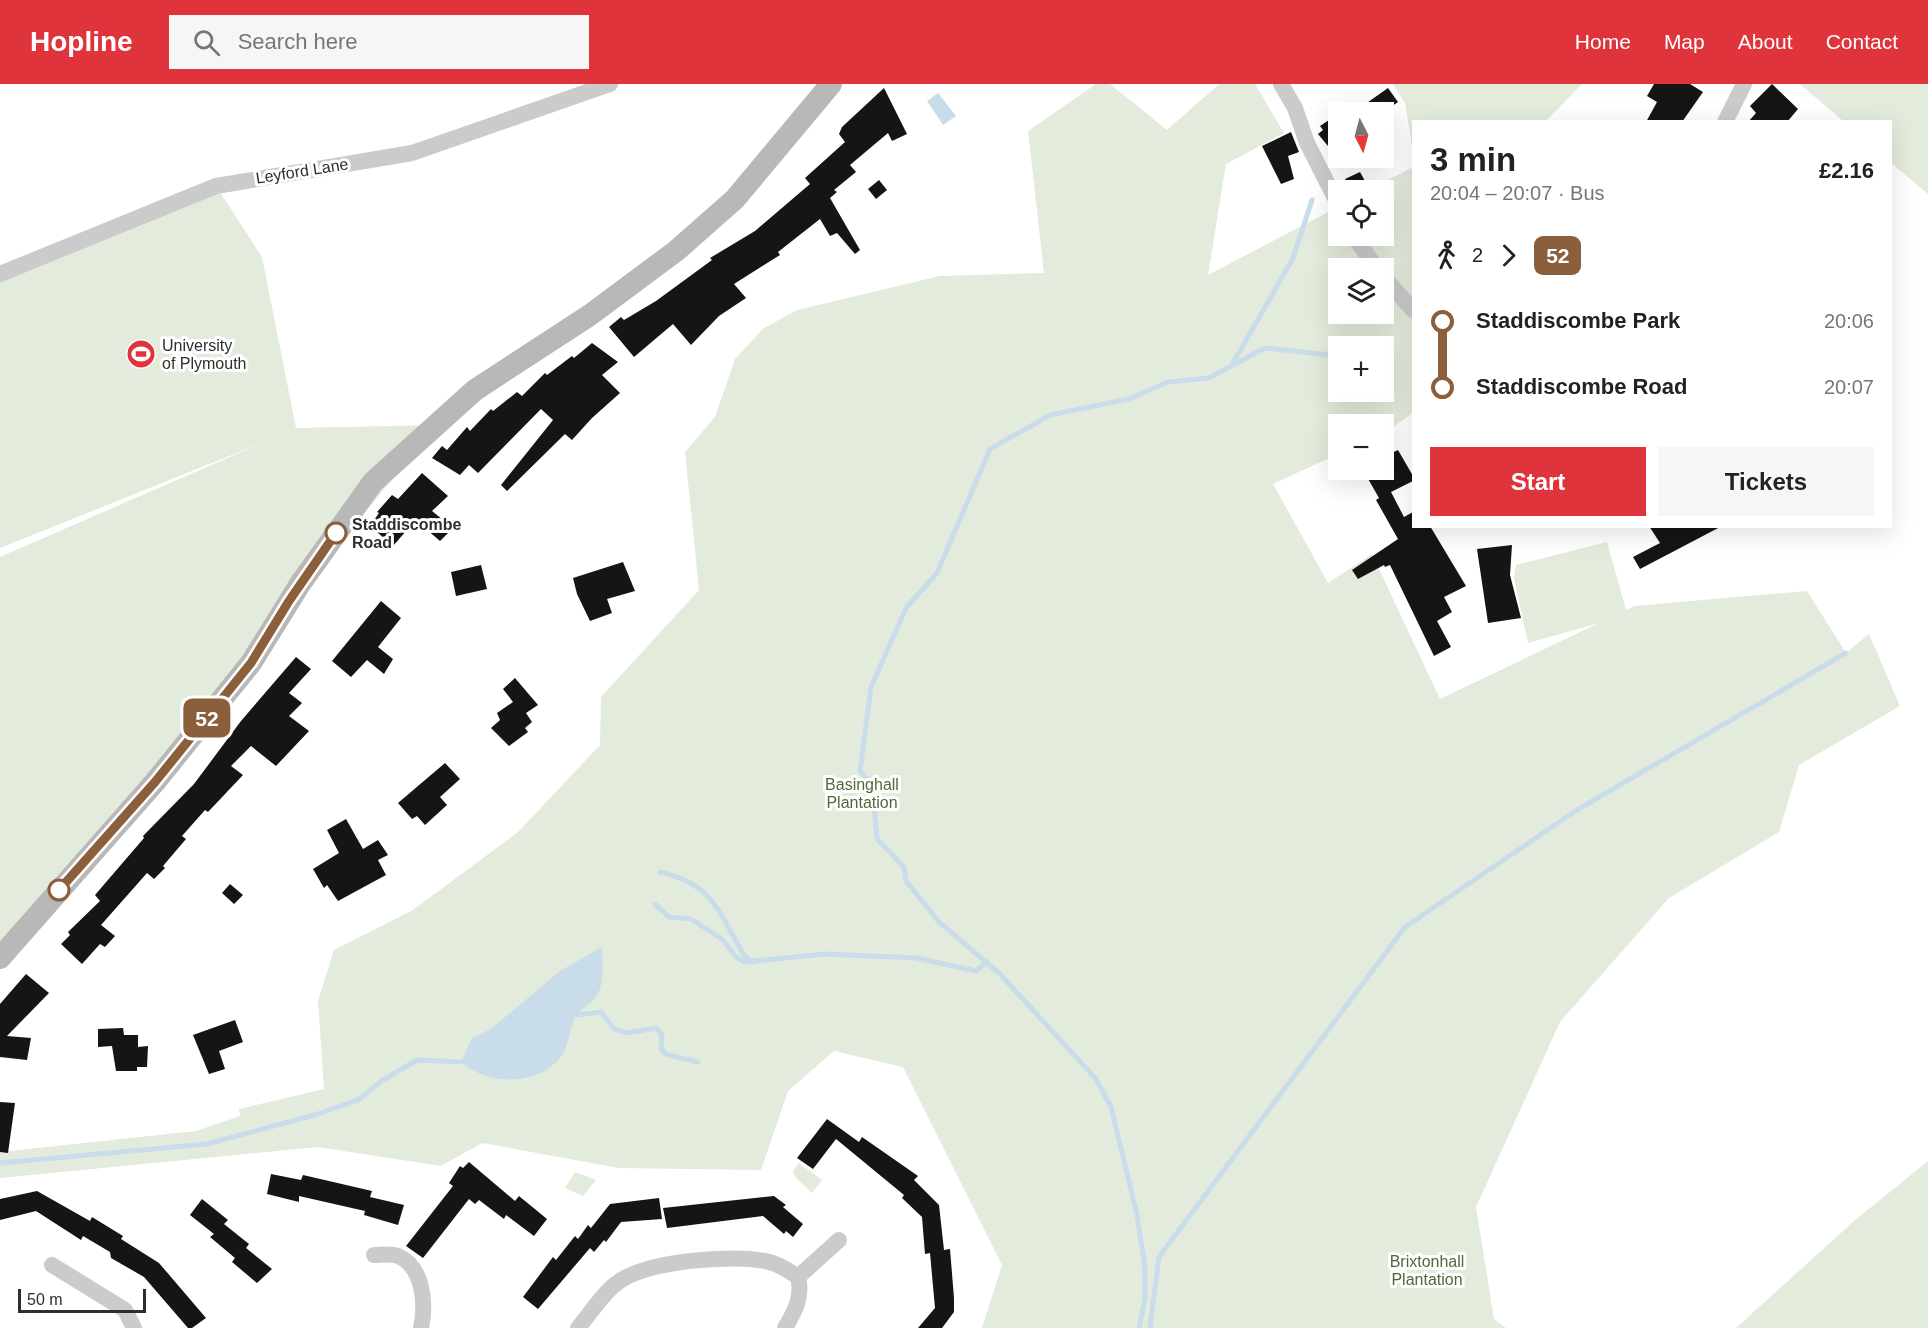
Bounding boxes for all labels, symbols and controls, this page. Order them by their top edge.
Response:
search box [169,15,589,69]
text: Hopline [30,26,133,57]
icon: search [190,26,223,59]
text: Search here [238,29,358,54]
text: Home [1575,30,1631,53]
text: Map [1664,30,1705,53]
text: About [1738,30,1793,53]
text: Contact [1826,30,1898,53]
north arrow [1328,102,1394,168]
map controls [1328,102,1394,480]
text: 3 min [1430,141,1516,178]
street label: Leyford Lane [255,155,350,187]
text: £2.16 [1819,158,1874,183]
button: locate [1328,180,1394,246]
text: 20:04 – 20:07 · Bus [1430,182,1605,204]
icon: walk [1430,239,1463,272]
icon: forward [1492,239,1525,272]
text: 2 [1472,244,1483,266]
text: 52 [1546,244,1569,267]
button: layers [1328,258,1394,324]
text: Staddiscombe Park [1476,308,1680,333]
text: 20:06 [1824,310,1874,332]
button: + [1328,336,1394,402]
place label: University of Plymouth [162,337,246,372]
sports icon: University of Plymouth [125,338,157,370]
text: Staddiscombe Road [1476,374,1687,399]
text: 20:07 [1824,376,1874,398]
button: − [1328,414,1394,480]
button: Start [1430,447,1646,516]
button: Tickets [1658,447,1874,516]
place label: Staddiscombe Road [352,516,461,551]
marker: Staddiscombe Road [325,522,347,544]
line badge: 52 [180,698,234,738]
text: 52 [195,707,219,730]
park label: Basinghall Plantation [825,776,899,811]
unlabelled marker [48,879,70,901]
park label: Brixtonhall Plantation [1390,1253,1464,1288]
scale bar [18,1286,146,1314]
text: 50 m [27,1291,63,1308]

